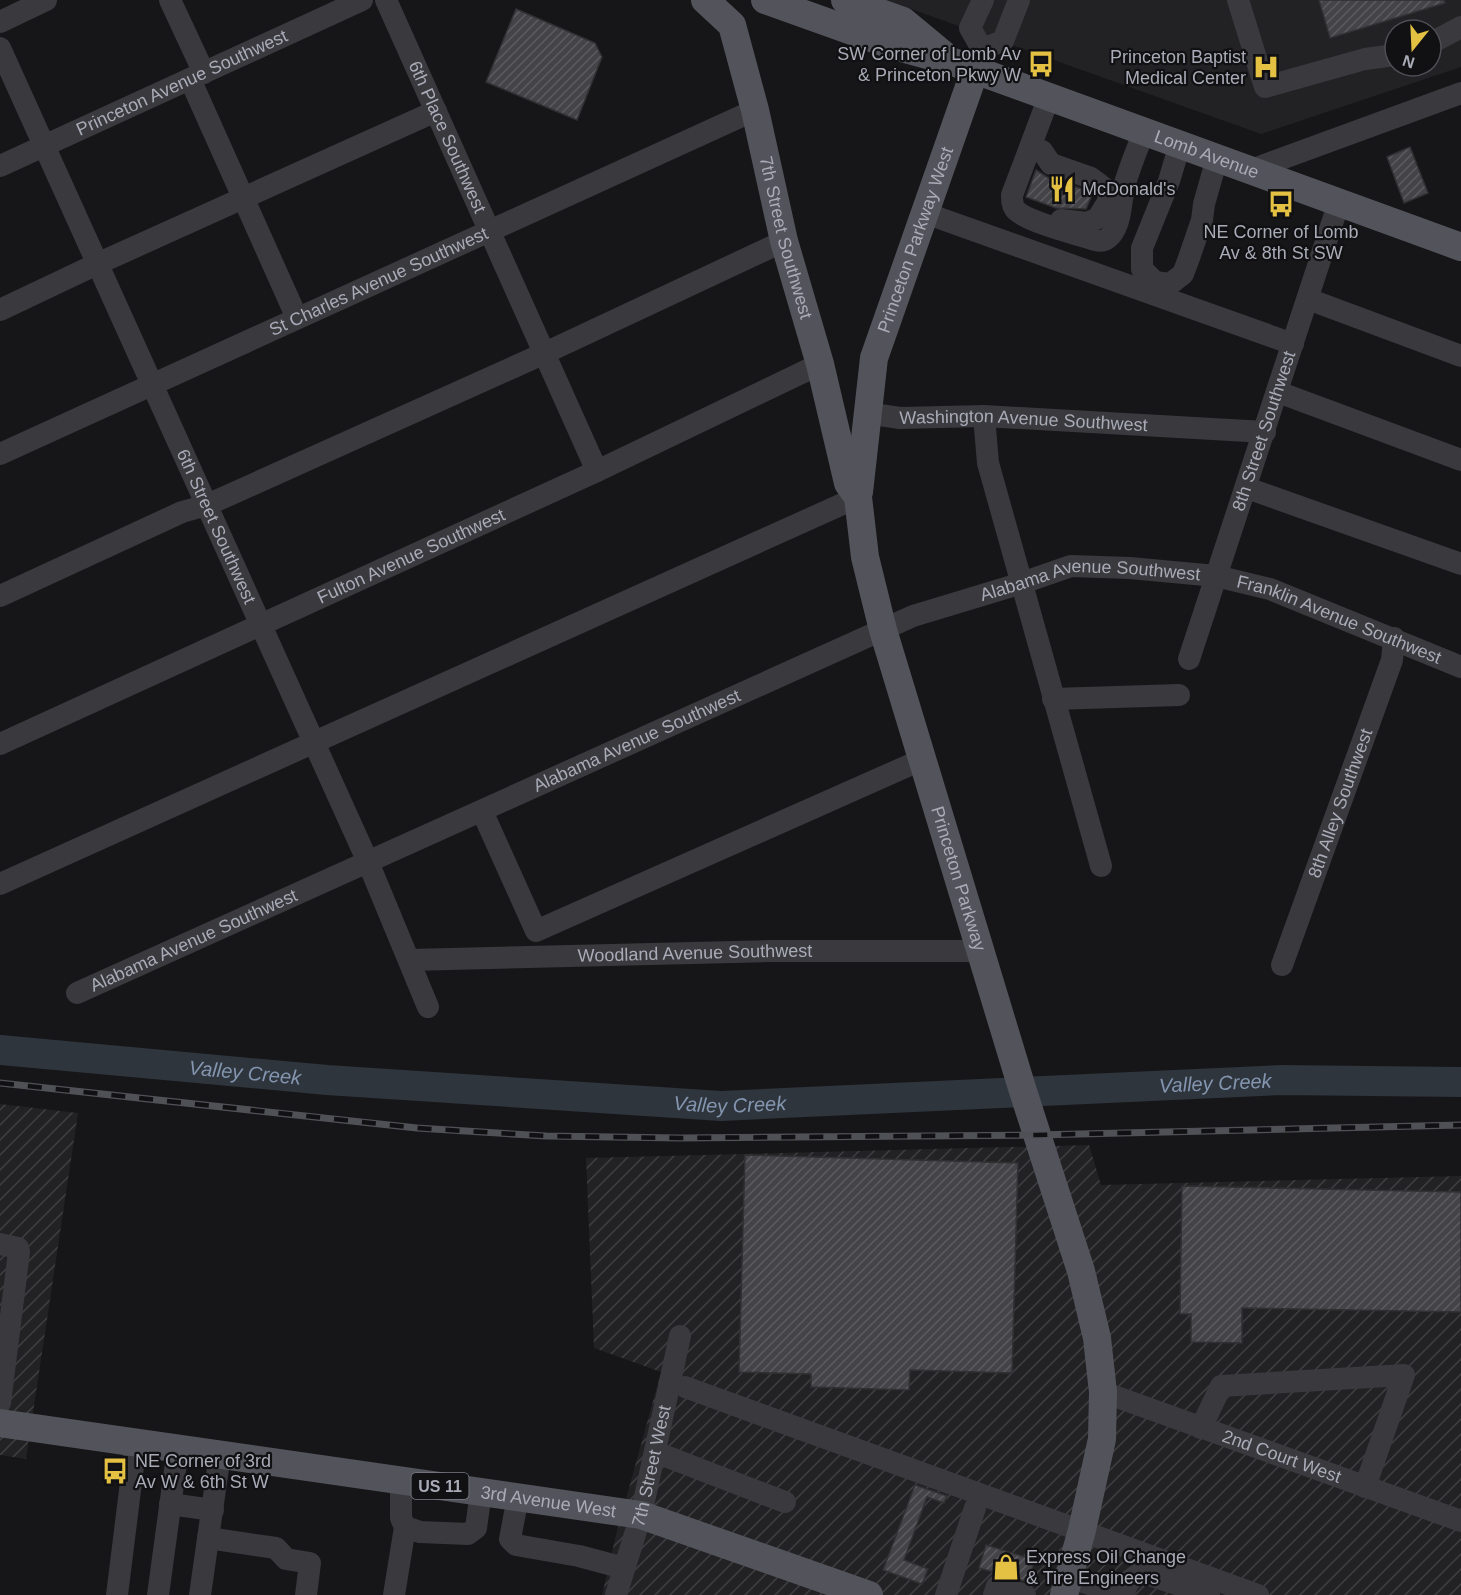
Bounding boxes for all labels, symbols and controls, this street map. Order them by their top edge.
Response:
north arrow [1383,18,1443,78]
street label: Princeton Avenue Southwest [73,26,290,140]
place label: SW Corner of Lomb Av & Princeton Pkwy W [837,44,1021,85]
place label: Princeton Baptist Medical Center [1110,47,1246,88]
bus stop icon: SW Corner of Lomb Av & Princeton Pkwy W [1026,49,1056,79]
hospital icon: Princeton Baptist Medical Center [1251,52,1281,82]
text: N [1400,52,1417,72]
street label: 6th Place Southwest [405,58,490,216]
street label: Lomb Avenue [1152,126,1262,183]
street label: Princeton Parkway West [874,144,957,336]
street label: 7th Street Southwest [756,154,816,321]
restaurant icon: McDonald's [1047,174,1077,204]
place label: McDonald's [1082,179,1175,199]
bus stop icon: NE Corner of Lomb Av & 8th St SW [1266,189,1296,219]
place label: NE Corner of Lomb Av & 8th St SW [1203,222,1359,263]
street label: St Charles Avenue Southwest [266,223,491,340]
street label: 8th Street Southwest [1228,348,1299,514]
street label: Washington Avenue Southwest [899,406,1148,435]
street label: 6th Street Southwest [173,446,260,607]
street label: Fulton Avenue Southwest [314,505,508,608]
street label: Alabama Avenue Southwest [978,556,1201,605]
street label: Franklin Avenue Southwest [1235,571,1444,668]
street label: Alabama Avenue Southwest [530,685,743,796]
street label: 8th Alley Southwest [1304,726,1376,881]
street label: Princeton Parkway [927,804,990,953]
street label: Alabama Avenue Southwest [87,885,300,996]
street label: Woodland Avenue Southwest [577,941,812,966]
water label: Valley Creek [188,1056,303,1089]
water label: Valley Creek [1158,1069,1273,1097]
water label: Valley Creek [673,1092,788,1117]
street label: 7th Street West [628,1403,675,1529]
street label: 2nd Court West [1220,1426,1344,1487]
place label: NE Corner of 3rd Av W & 6th St W [135,1451,271,1492]
bus stop icon: NE Corner of 3rd Av W & 6th St W [100,1456,130,1486]
road number: US 11 [412,1473,468,1499]
street label: 3rd Avenue West [479,1482,617,1521]
place label: Express Oil Change & Tire Engineers [1026,1547,1186,1588]
shop icon: Express Oil Change & Tire Engineers [991,1552,1021,1582]

